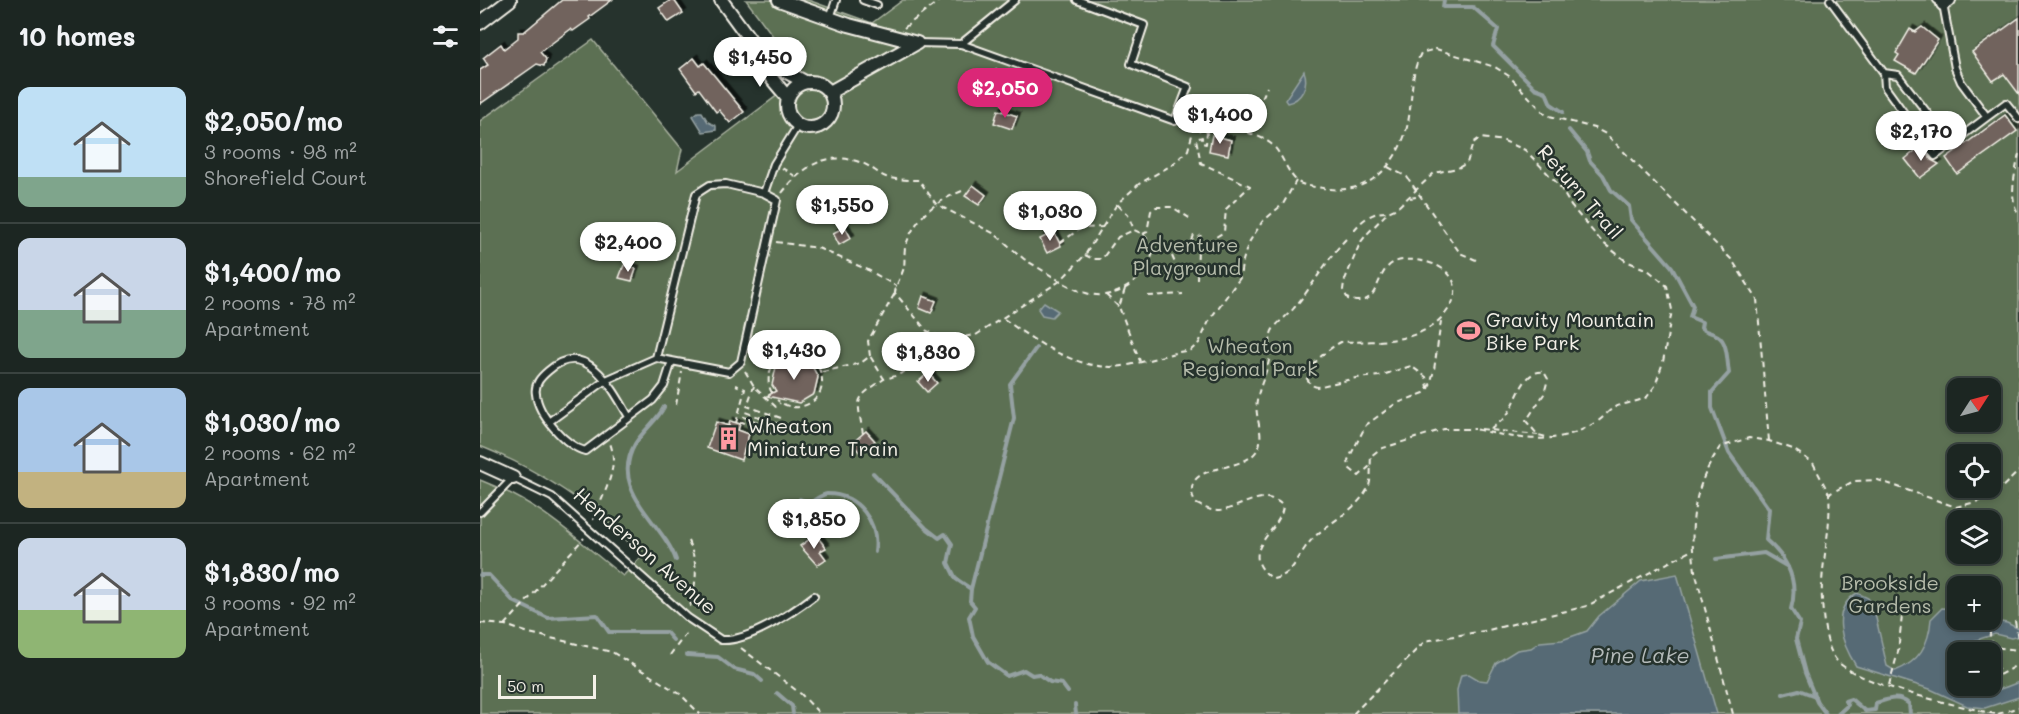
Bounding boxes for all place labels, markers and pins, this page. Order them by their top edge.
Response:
pin: $1,450 [711,37,809,88]
pin: $2,050 [956,68,1054,119]
pin: $1,400 [1171,94,1269,145]
pin: $2,170 [1872,111,1970,162]
pin: $1,550 [793,185,891,236]
pin: $1,030 [1001,191,1099,242]
pin: $2,400 [579,222,677,273]
place label: Gravity Mountain Bike Park [1486,306,1654,355]
sports icon: Gravity Mountain Bike Park [1455,318,1481,344]
pin: $1,430 [745,330,843,381]
pin: $1,830 [879,332,977,383]
place label: Wheaton Miniature Train [747,412,898,461]
building icon: Wheaton Miniature Train [716,425,742,451]
pin: $1,850 [765,499,863,550]

